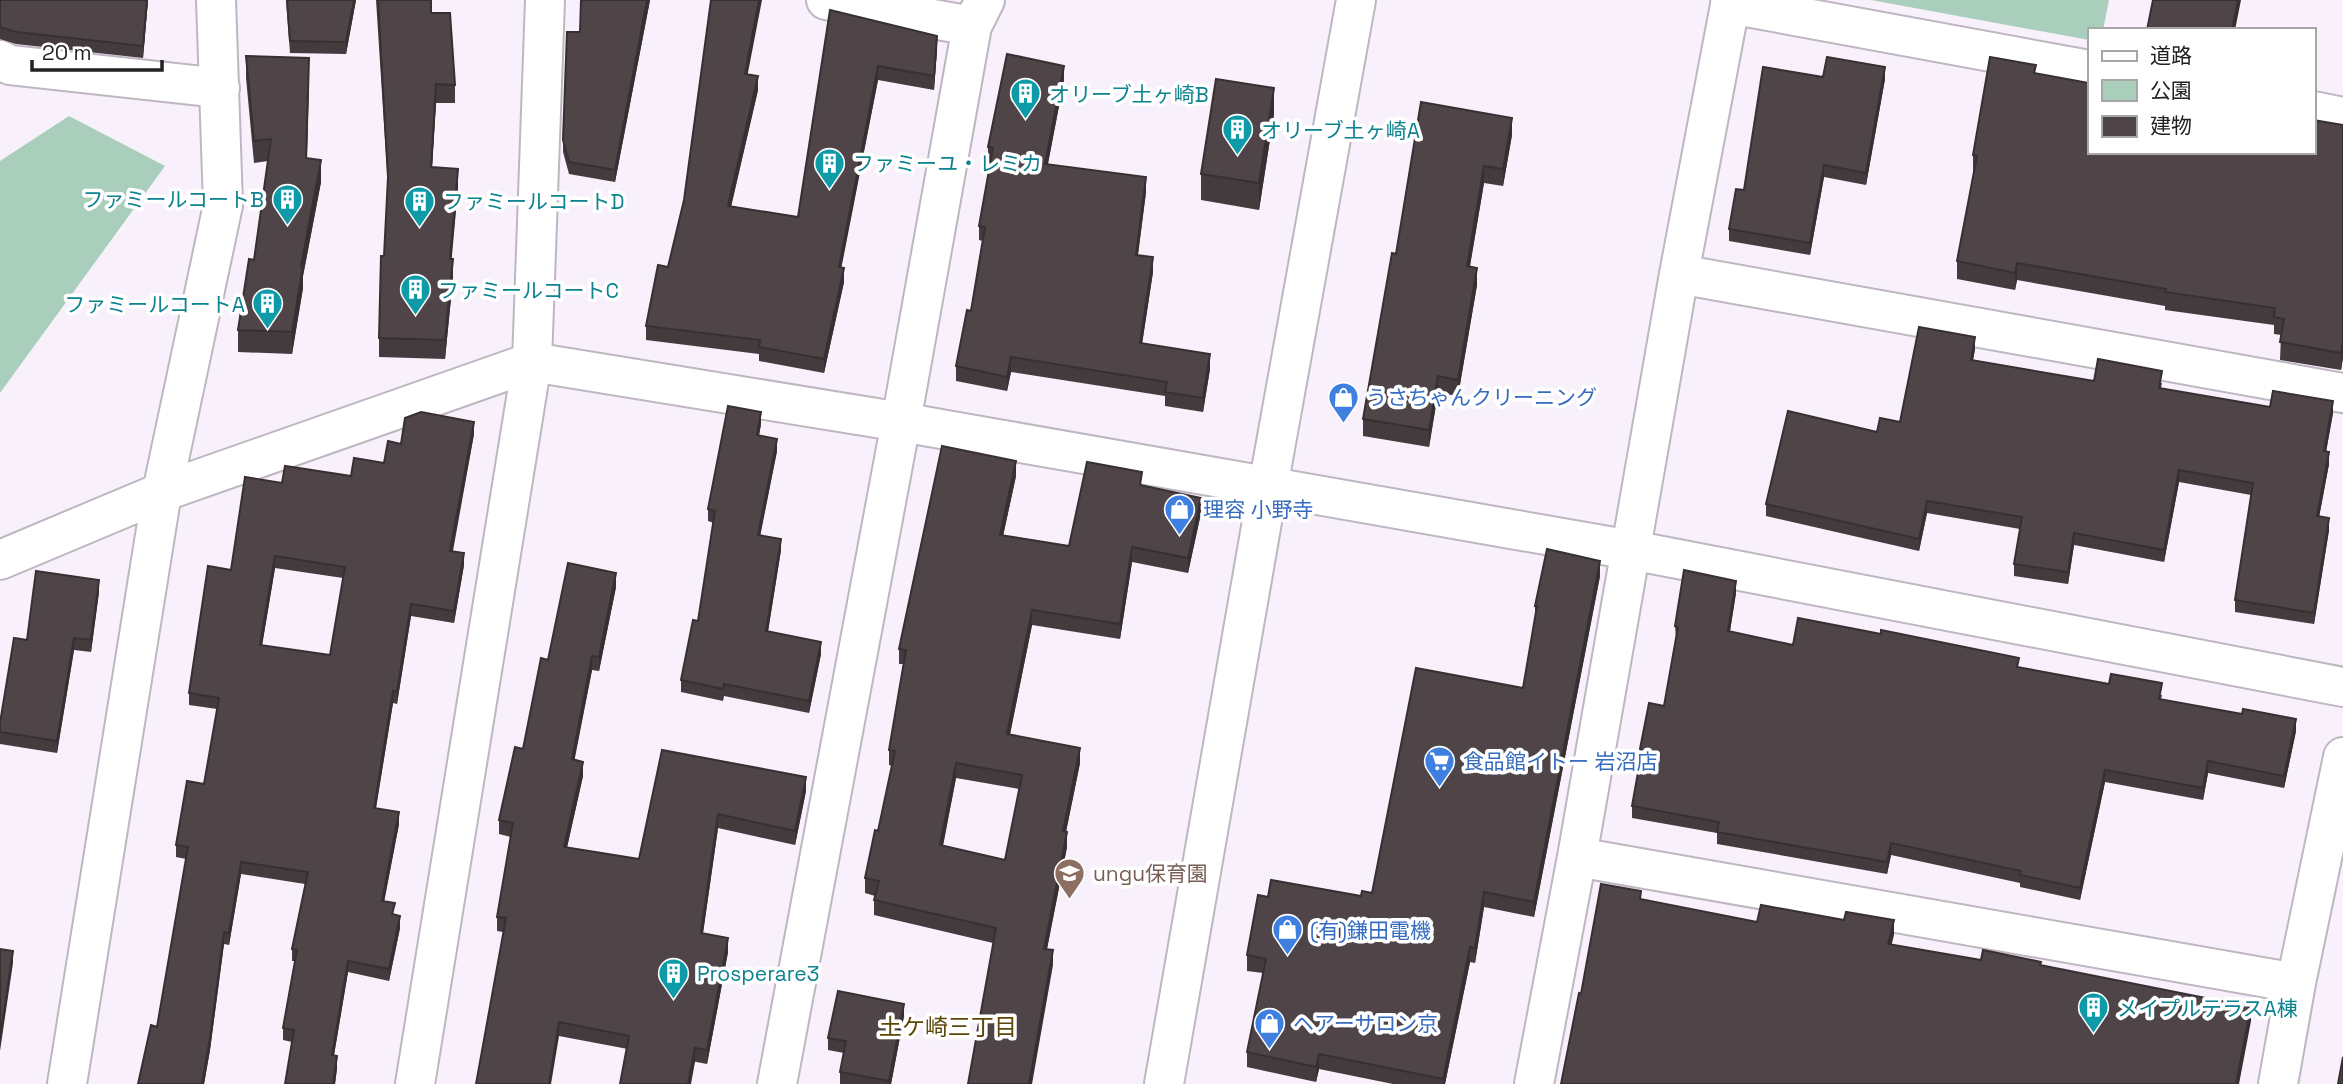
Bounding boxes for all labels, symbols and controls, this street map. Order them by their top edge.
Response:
scale bar [32,28,161,72]
legend [2088,28,2315,154]
text: 20 m [42,39,92,66]
text: 道路 [2150,42,2192,69]
building icon: オリーブ土ヶ崎B [1009,77,1043,121]
text: 公園 [2150,77,2192,104]
place label: オリーブ土ヶ崎B [1049,81,1209,108]
text: 建物 [2150,112,2192,139]
building icon: オリーブ土ヶ崎A [1221,113,1255,157]
place label: オリーブ土ヶ崎A [1261,117,1420,144]
building icon: ファミーユ・レミカ [813,146,847,190]
place label: ファミーユ・レミカ [853,150,1042,177]
building icon: ファミールコートB [270,182,304,226]
building icon: ファミールコートD [403,184,437,228]
place label: ファミールコートB [83,186,264,213]
place label: ファミールコートD [443,188,625,215]
building icon: ファミールコートC [398,273,432,317]
place label: ファミールコートC [438,277,619,304]
building icon: ファミールコートA [251,287,285,331]
place label: ファミールコートA [64,291,245,318]
shop icon: うさちゃんクリーニング [1326,380,1360,424]
place label: うさちゃんクリーニング [1366,384,1597,411]
shop icon: 理容 小野寺 [1163,492,1197,536]
place label: 理容 小野寺 [1203,496,1313,523]
supermarket icon: 食品館イトー 岩沼店 [1423,744,1457,788]
place label: 食品館イトー 岩沼店 [1463,748,1657,775]
school or university icon: ungu保育園 [1053,856,1087,900]
place label: ungu保育園 [1093,860,1208,887]
shop icon: (有)鎌田電機 [1270,913,1304,957]
place label: (有)鎌田電機 [1310,917,1431,944]
building icon: Prosperare3 [657,956,691,1000]
place label: Prosperare3 [697,960,819,987]
building icon: メイプルテラスA棟 [2077,991,2111,1035]
place label: メイプルテラスA棟 [2117,995,2298,1022]
shop icon: ヘアーサロン京 [1253,1006,1287,1050]
place label: ヘアーサロン京 [1293,1010,1438,1037]
district label: 土ケ崎三丁目 [879,1012,1017,1042]

